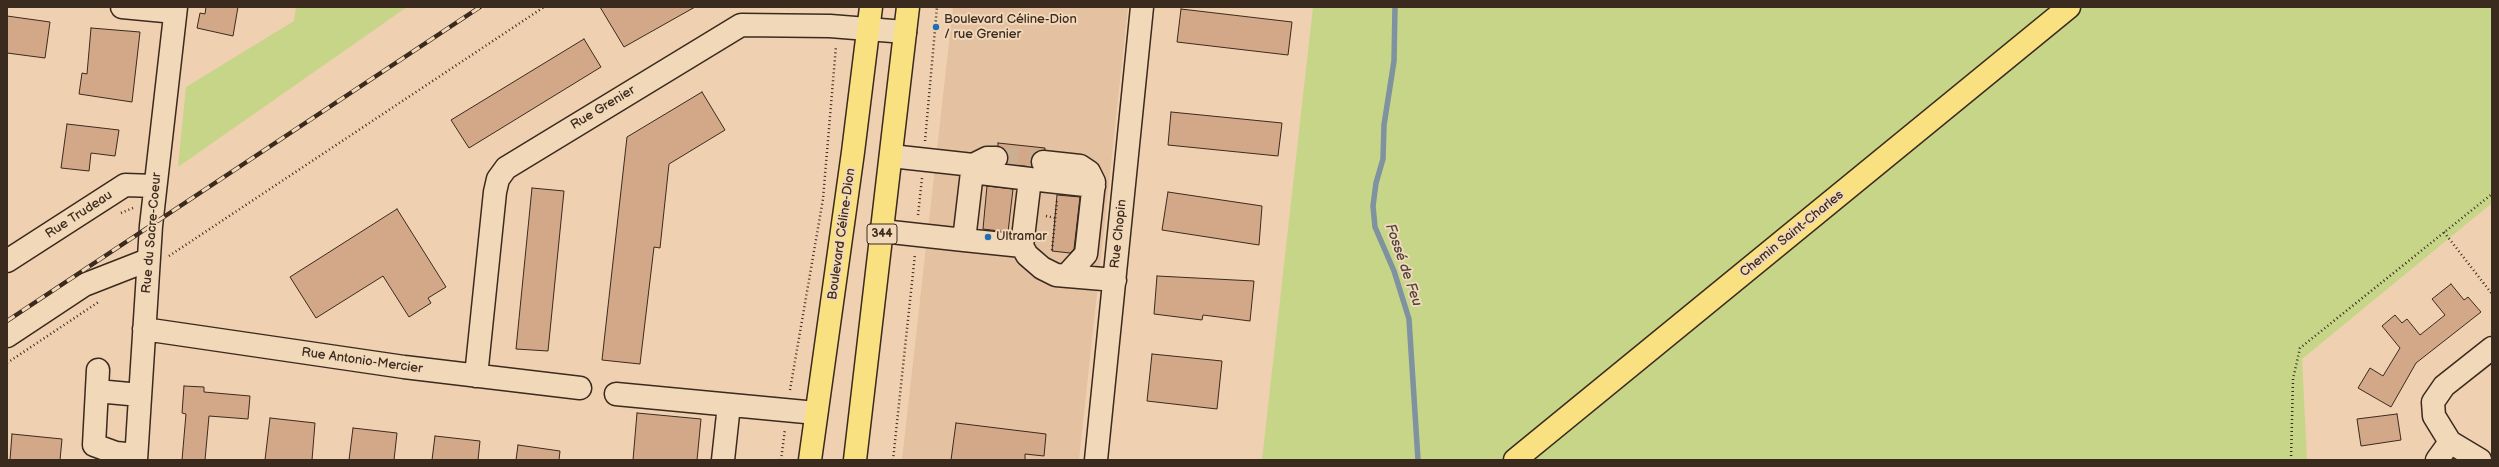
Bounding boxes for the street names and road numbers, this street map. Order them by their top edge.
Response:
street label: Rue Grenier [568,83,638,133]
street label: Boulevard Céline-Dion [825,167,859,301]
street label: Rue du Sacre-Coeur [139,172,165,294]
street label: Chemin Saint-Charles [1737,187,1847,281]
street label: Rue Trudeau [43,188,115,242]
street label: Rue Chopin [1108,199,1130,269]
road number: 344 [867,224,897,244]
street label: Rue Antonio-Mercier [300,345,424,377]

